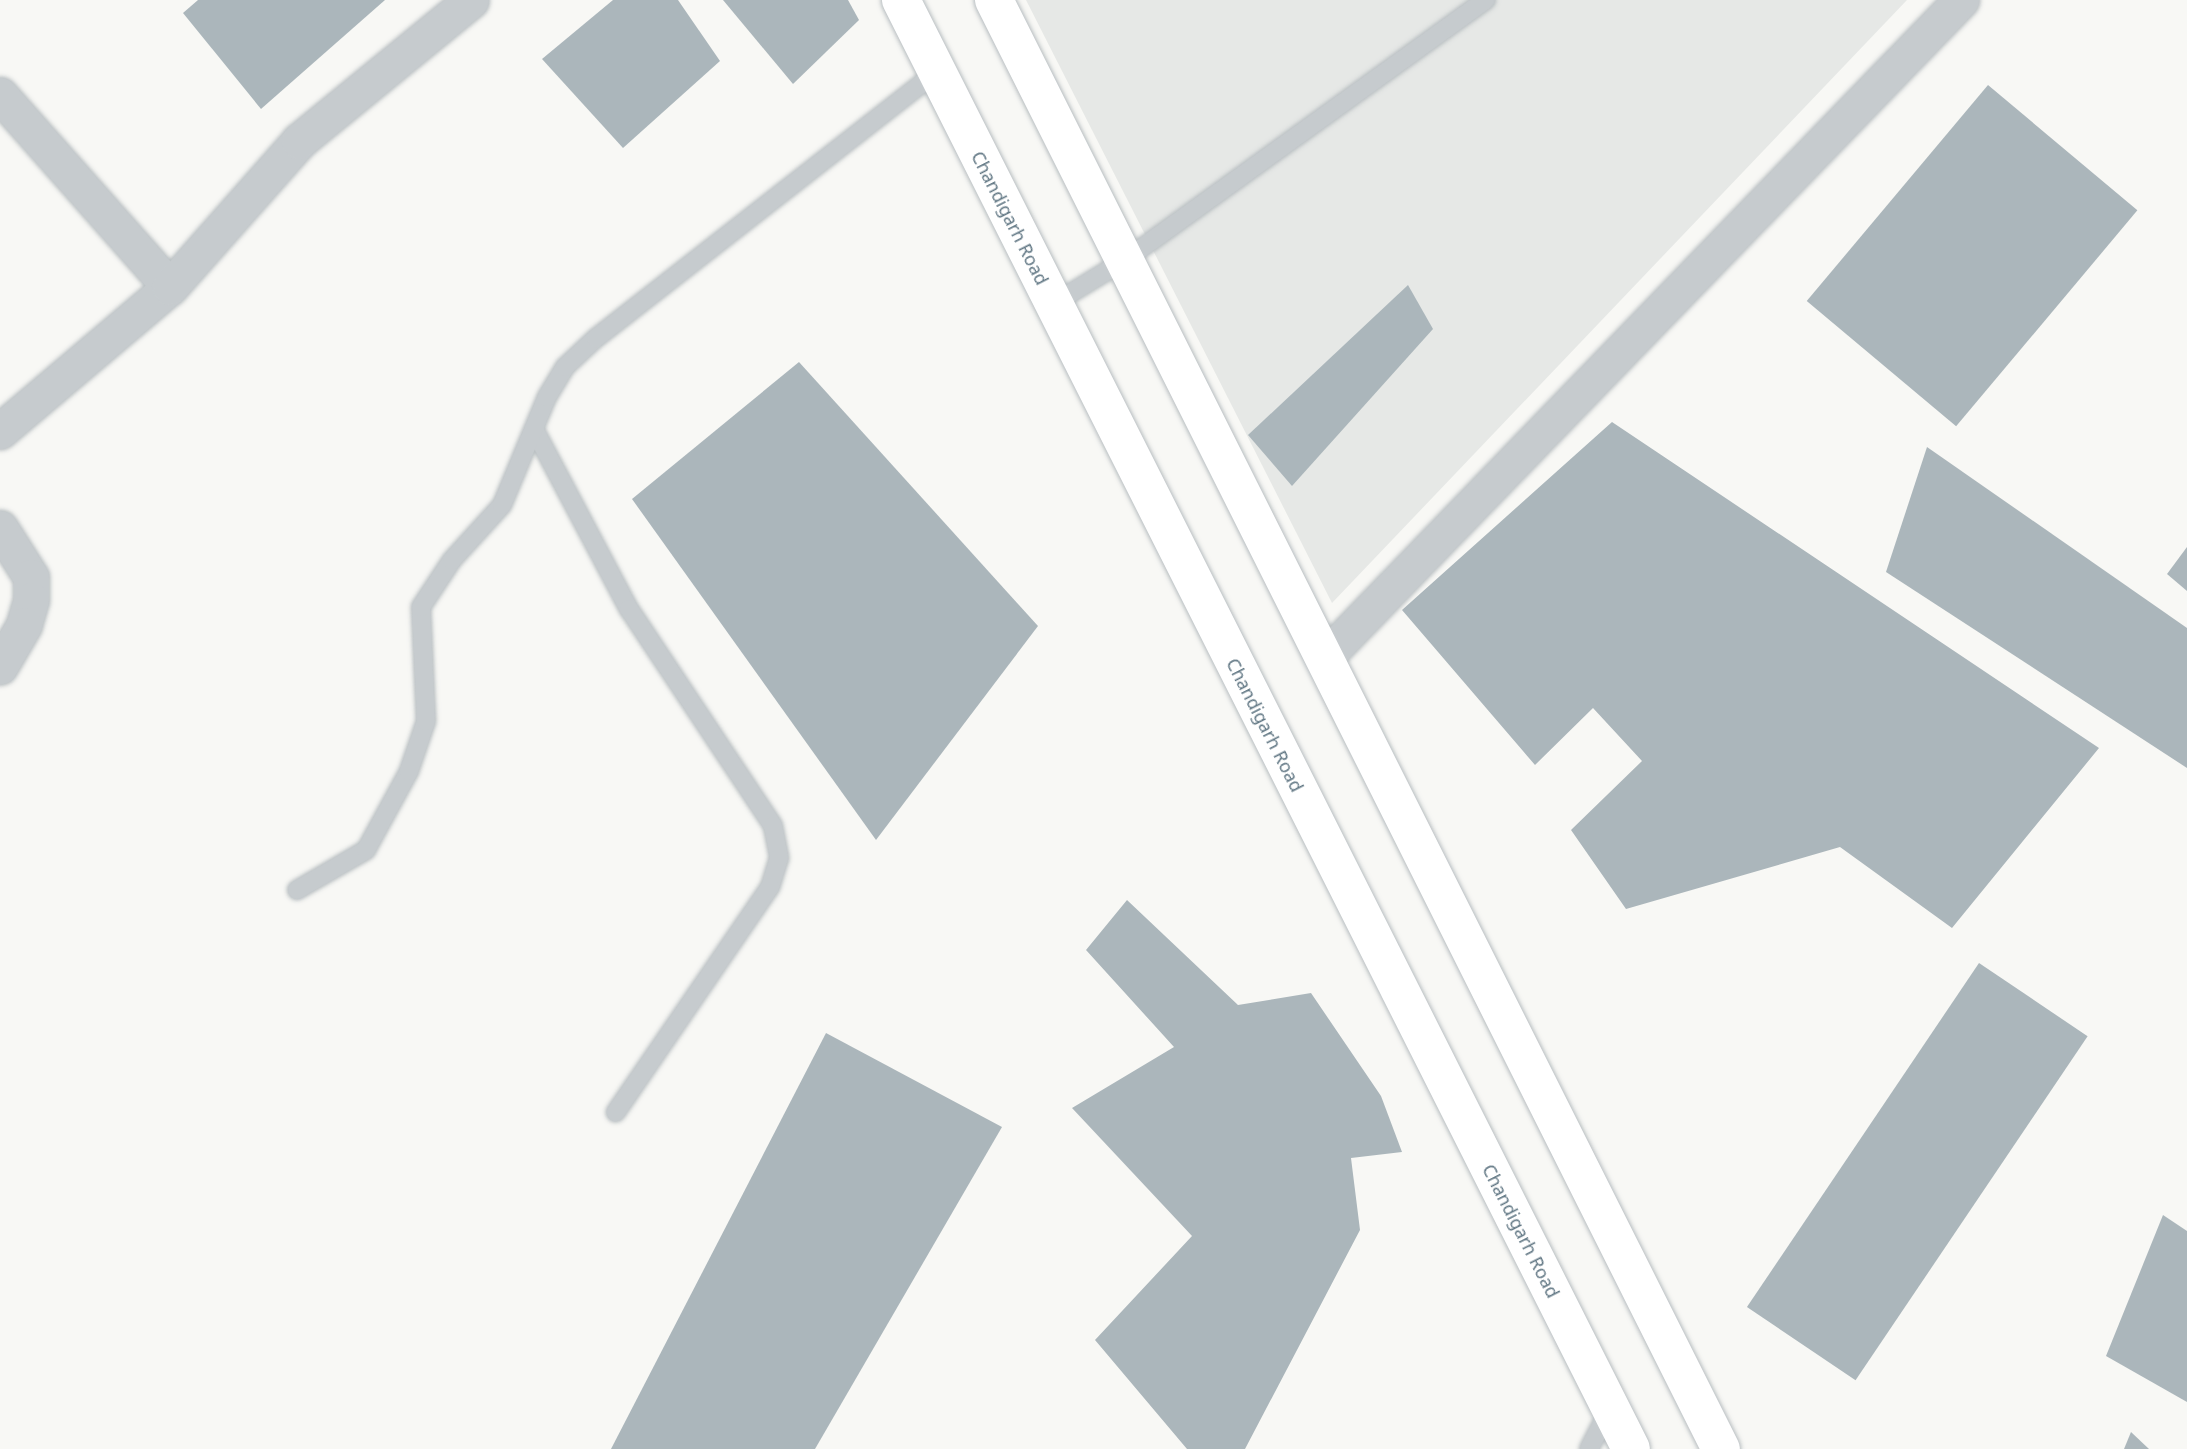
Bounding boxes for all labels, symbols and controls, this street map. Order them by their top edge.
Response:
street label: Chandigarh Road [967,148,1053,288]
street label: Chandigarh Road [1222,655,1308,795]
street label: Chandigarh Road [1478,1161,1564,1301]

